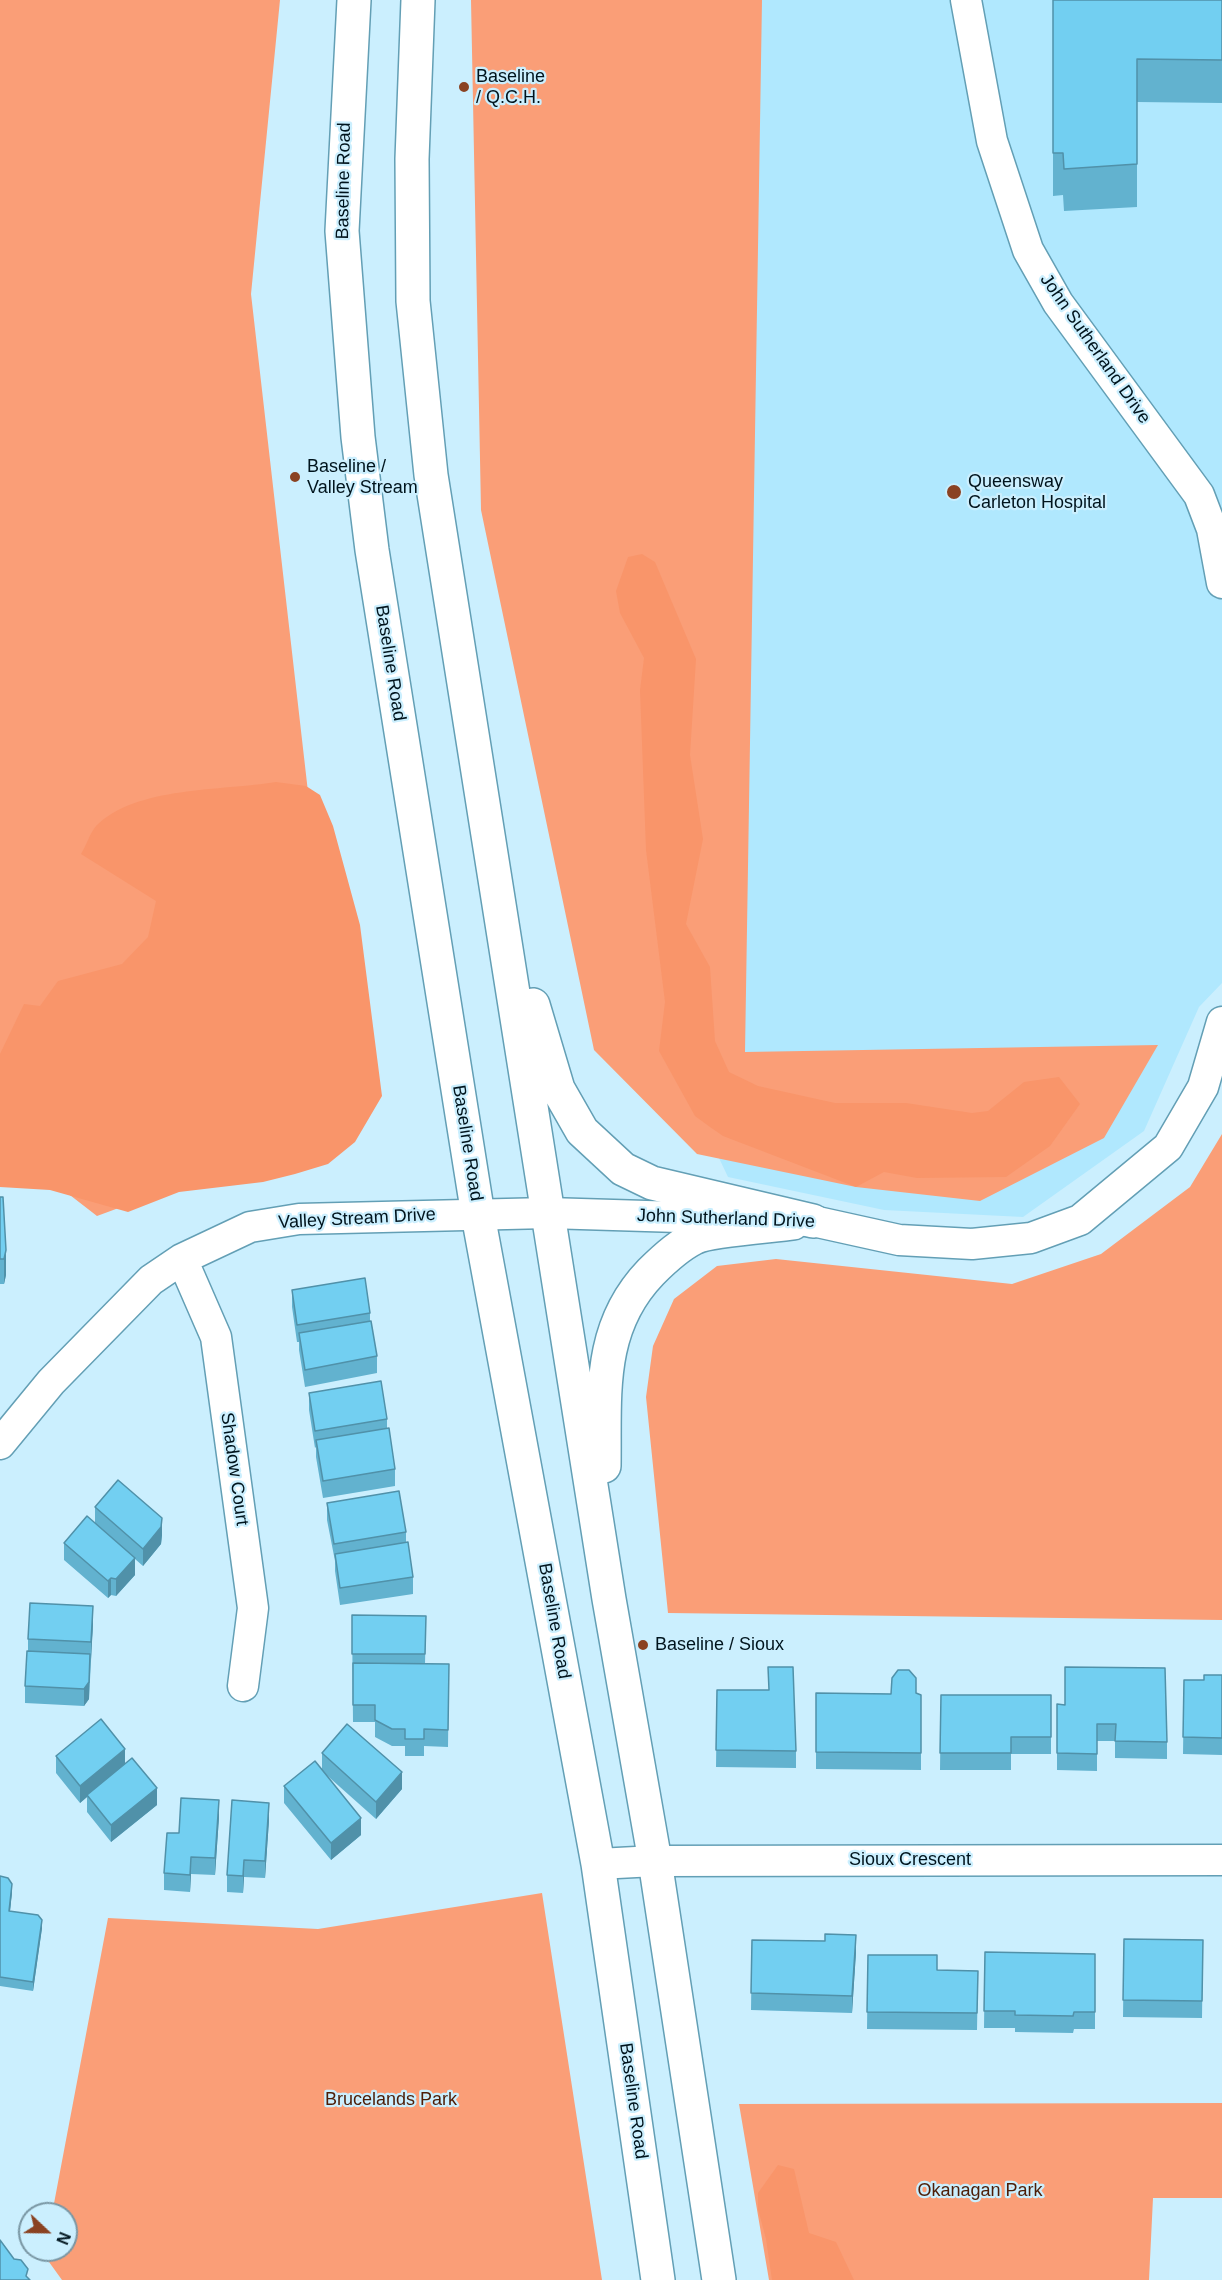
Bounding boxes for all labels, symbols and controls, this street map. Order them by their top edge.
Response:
place label: Baseline / Q.C.H. [476,66,545,109]
marker: Baseline / Q.C.H. [457,80,471,94]
street label: Baseline Road [332,122,356,240]
street label: John Sutherland Drive [1035,270,1155,428]
place label: Baseline / Valley Stream [307,456,418,498]
marker: Baseline / Valley Stream [288,470,302,484]
place label: Queensway Carleton Hospital [968,471,1106,514]
marker: Queensway Carleton Hospital [945,483,963,501]
street label: Baseline Road [370,603,410,723]
street label: Baseline Road [447,1083,487,1203]
street label: Valley Stream Drive [278,1204,436,1234]
street label: John Sutherland Drive [637,1205,815,1233]
street label: Shadow Court [215,1411,253,1527]
street label: Baseline Road [533,1561,575,1681]
place label: Baseline / Sioux [655,1634,784,1656]
marker: Baseline / Sioux [636,1638,650,1652]
street label: Sioux Crescent [849,1849,971,1871]
street label: Baseline Road [614,2042,652,2160]
park label: Brucelands Park [325,2089,457,2111]
park label: Okanagan Park [917,2180,1043,2202]
north arrow [18,2202,78,2262]
text: N [53,2230,73,2247]

